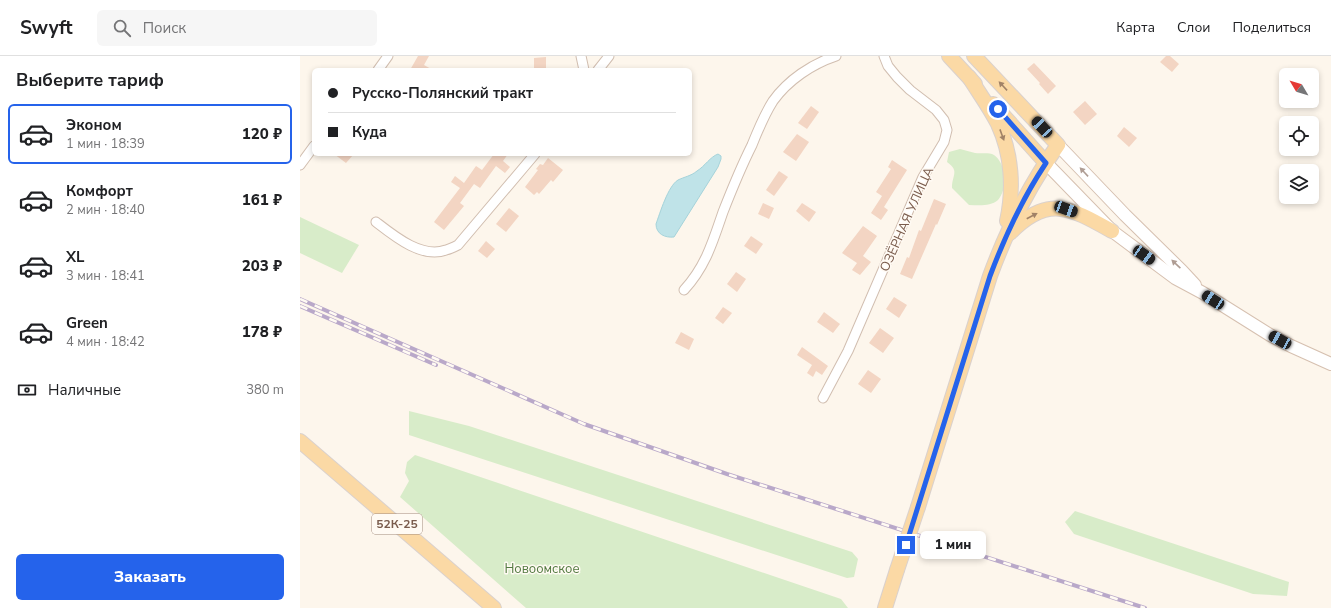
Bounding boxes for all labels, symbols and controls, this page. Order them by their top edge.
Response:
search box [97,10,377,46]
text: Swyft [20,15,73,41]
icon: search [111,17,133,39]
text: Поиск [143,18,186,38]
text: Карта [1116,18,1155,37]
text: Слои [1177,18,1211,37]
text: Поделиться [1233,18,1311,37]
text: Выберите тариф [16,68,164,92]
north arrow [1279,68,1319,108]
map controls [1279,68,1319,204]
one-way arrow [998,81,1008,91]
text: Русско-Полянский тракт [352,83,533,103]
route start [989,100,1007,118]
car [1029,114,1055,140]
text: Эконом [66,115,122,135]
icon: car [18,116,54,152]
button: locate [1279,116,1319,156]
text: Куда [352,122,387,142]
text: 120 ₽ [242,124,282,144]
one-way arrow [999,130,1005,142]
text: 1 мин · 18:39 [66,135,145,153]
street label: ОЗЁРНАЯ УЛИЦА [875,163,938,275]
button: layers [1279,164,1319,204]
one-way arrow [1079,167,1089,177]
text: Комфорт [66,181,133,201]
icon: car [18,182,54,218]
text: 161 ₽ [242,190,282,210]
car [1053,199,1079,219]
text: 2 мин · 18:40 [66,201,145,219]
one-way arrow [1027,213,1038,219]
car [1131,243,1157,267]
text: XL [66,247,85,267]
icon: car [18,248,54,284]
text: 203 ₽ [242,256,282,276]
one-way arrow [1171,260,1181,269]
text: 3 мин · 18:41 [66,267,145,285]
car [1200,288,1226,312]
text: Green [66,313,108,333]
icon: car [18,314,54,350]
text: 178 ₽ [242,322,282,342]
car [1267,329,1293,351]
text: 4 мин · 18:42 [66,333,145,351]
icon: cash [16,379,38,401]
text: Наличные [48,380,121,400]
text: 380 m [246,381,284,399]
road number: 52К-25 [372,514,422,534]
callout: 1 мин [920,531,986,559]
route end [897,536,915,554]
text: 1 мин [935,536,971,554]
button: Заказать [16,554,284,600]
park label: Новоомское [504,560,580,578]

